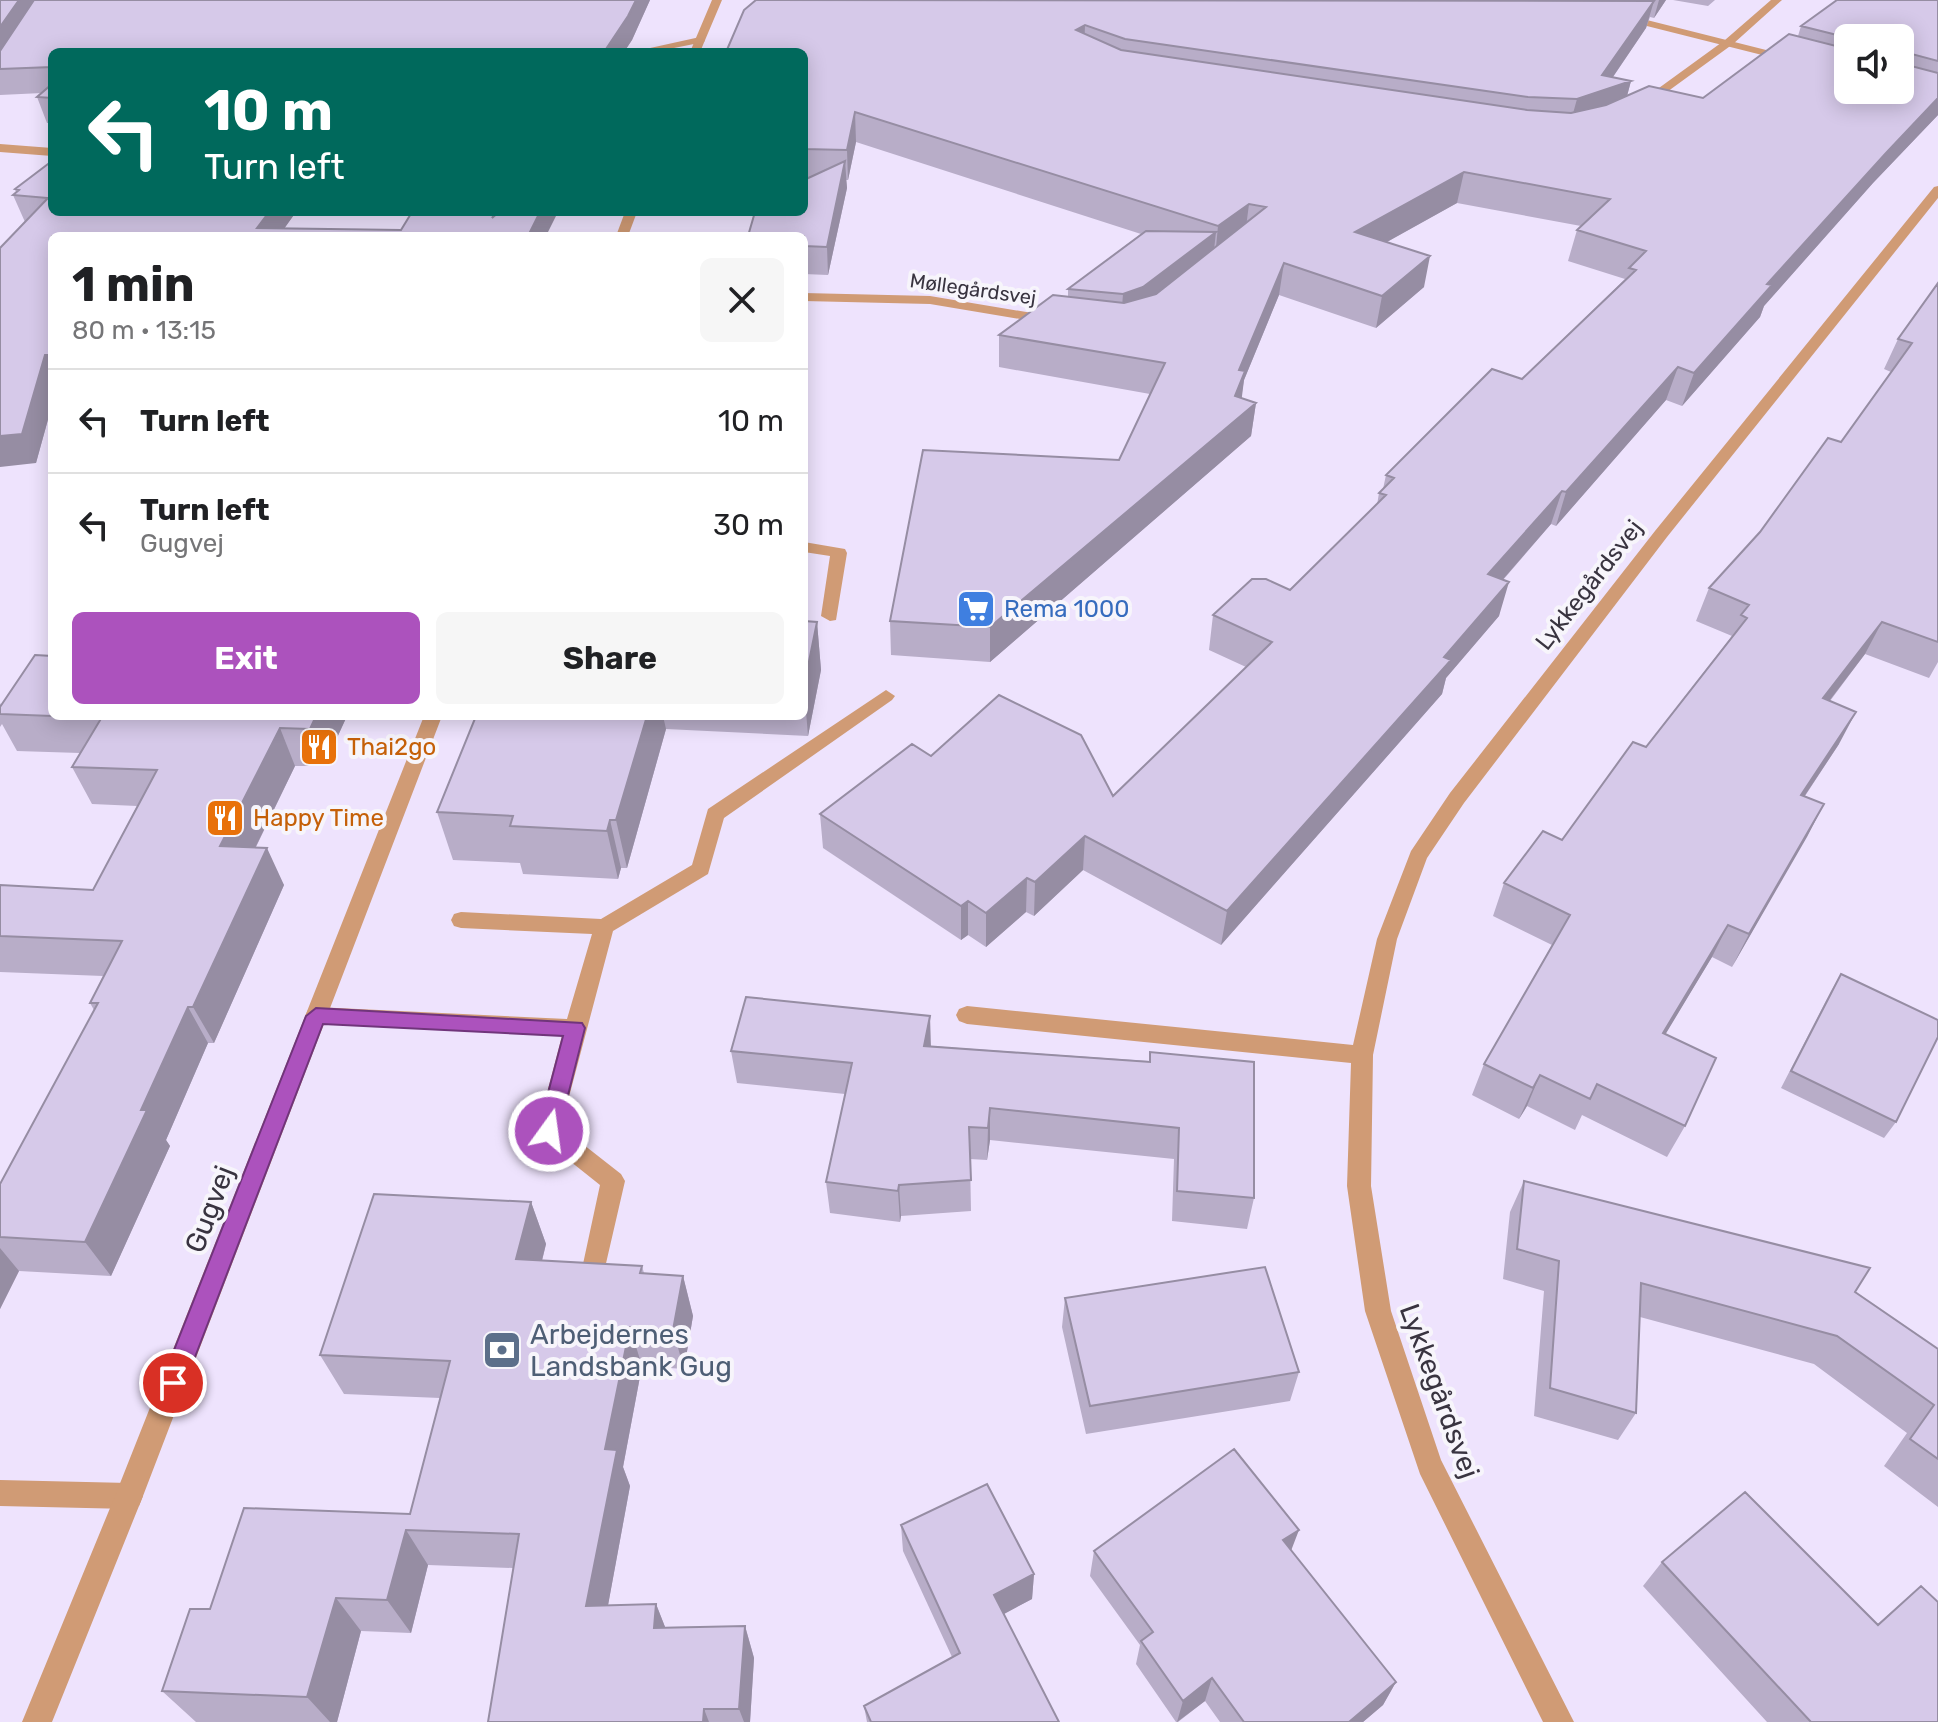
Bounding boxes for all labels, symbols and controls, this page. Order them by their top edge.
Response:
map controls [1834,24,1914,104]
button: sound [1834,24,1914,104]
text: 10 m [204,78,333,144]
icon: left [72,80,176,184]
text: Turn left [204,145,345,188]
text: 1 min [72,256,195,313]
button: close [700,258,784,342]
street label: Møllegårdsvej [908,268,1038,310]
text: 80 m · 13:15 [72,315,216,346]
icon: left [72,399,116,443]
text: Turn left [140,403,270,439]
text: 10 m [718,403,784,439]
text: Turn left [140,492,270,528]
icon: left [72,503,116,547]
text: 30 m [713,507,784,543]
street label: Lykkegårdsvej [1530,515,1648,655]
text: Gugvej [140,528,224,559]
supermarket icon: Rema 1000 [955,588,997,630]
place label: Rema 1000 [1004,595,1129,623]
button: Exit [72,612,420,704]
button: Share [436,612,784,704]
restaurant icon: Thai2go [298,726,340,768]
place label: Thai2go [347,733,436,761]
restaurant icon: Happy Time [204,797,246,839]
place label: Happy Time [253,804,384,832]
position arrow [507,1089,591,1173]
street label: Gugvej [178,1161,241,1257]
street label: Lykkegårdsvej [1393,1299,1486,1483]
place label: Arbejdernes Landsbank Gug [530,1318,732,1383]
bank icon: Arbejdernes Landsbank Gug [481,1329,523,1371]
pin [139,1349,207,1417]
icon: arrive [151,1361,195,1405]

